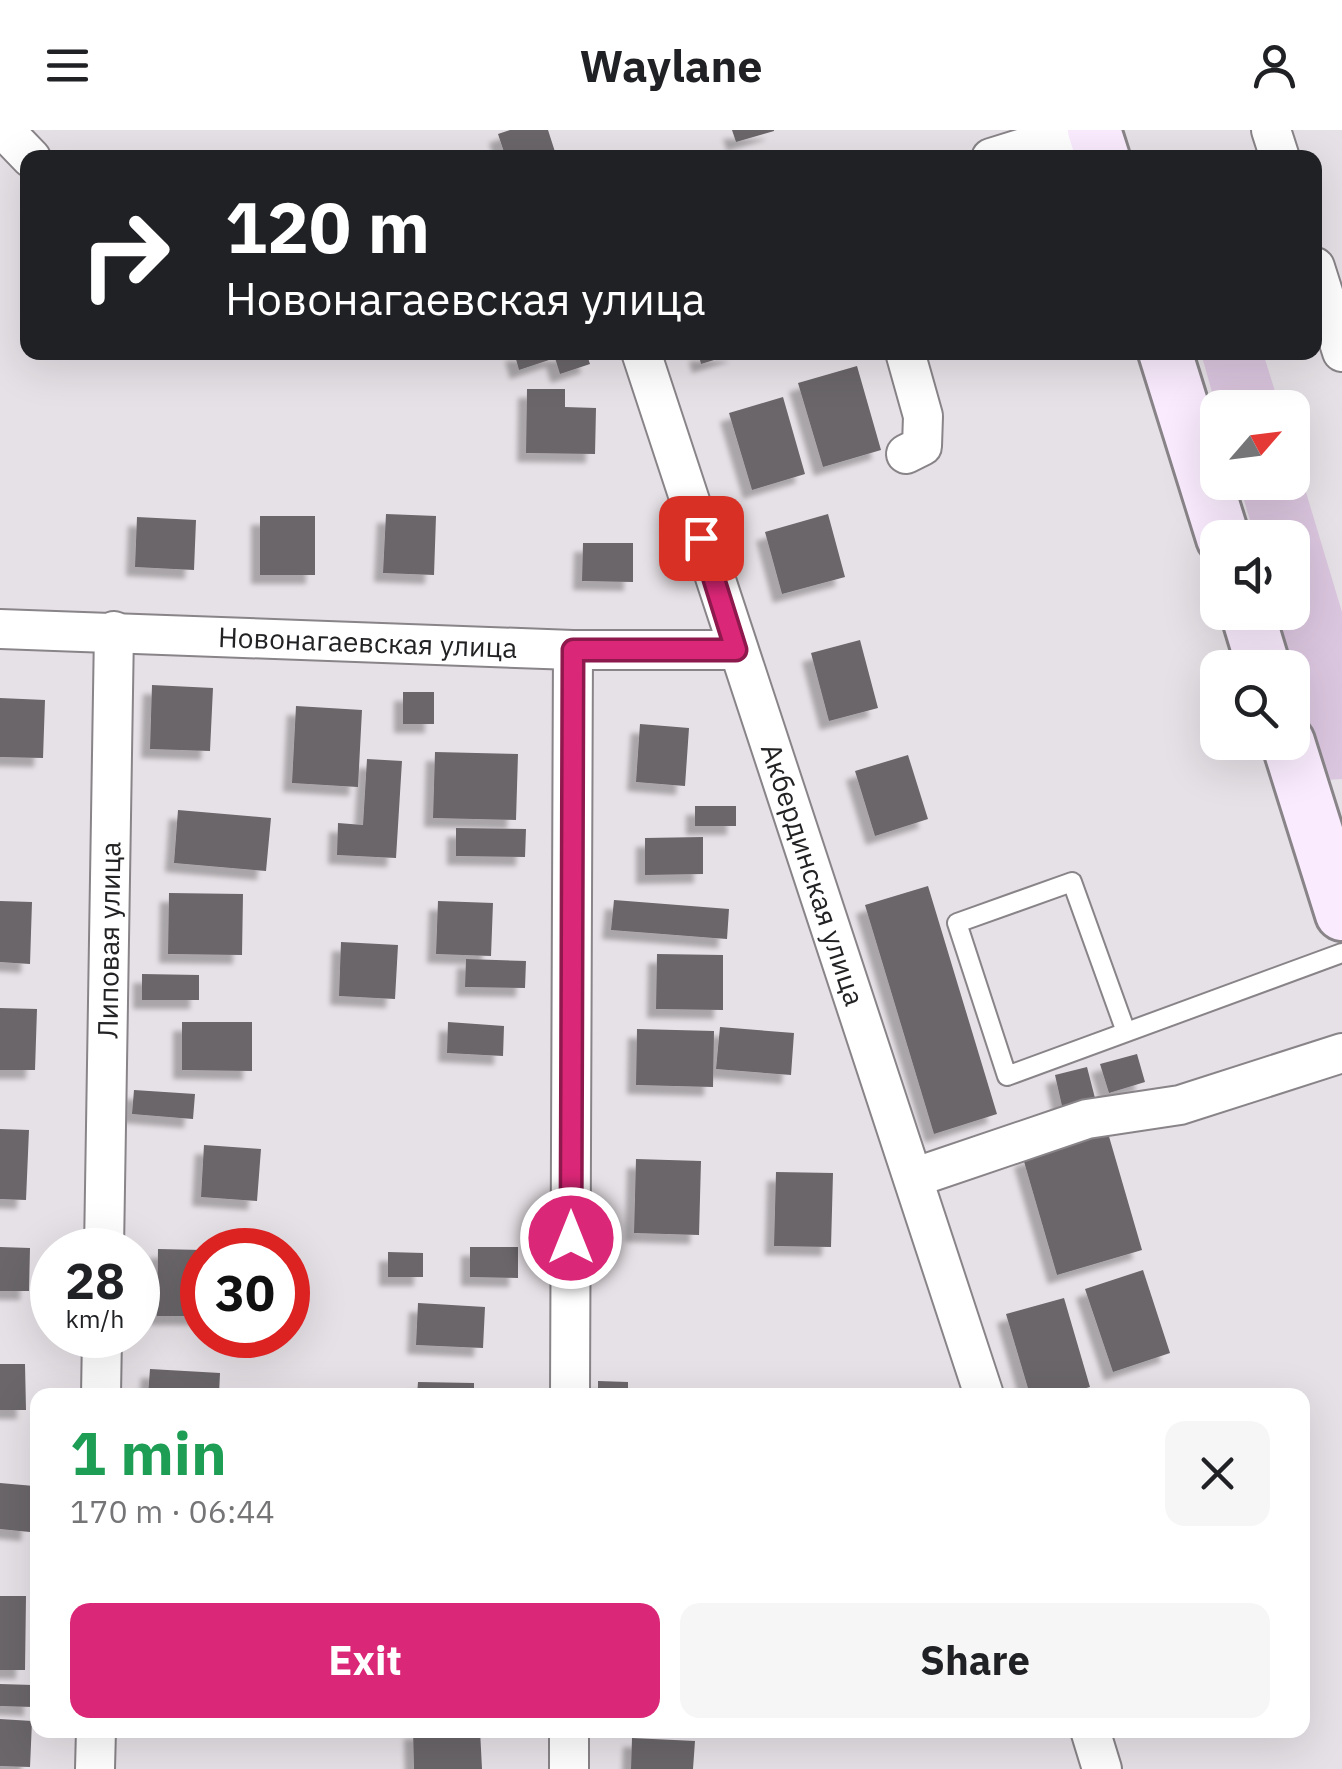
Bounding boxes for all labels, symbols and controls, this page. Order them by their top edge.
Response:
text: Waylane [579,36,763,94]
icon: menu [40,38,95,93]
icon: person [1247,38,1302,93]
text: 120 m [225,181,430,272]
icon: right [60,190,190,320]
text: Новонагаевская улица [225,269,706,327]
north arrow [1200,390,1310,500]
map controls [1200,390,1310,760]
pin [659,496,744,581]
icon: arrive [674,511,729,566]
button: sound [1200,520,1310,630]
street label: Новонагаевская улица [218,618,518,666]
button: search [1200,650,1310,760]
street label: Акбердинская улица [753,739,874,1010]
street label: Липовая улица [88,841,129,1039]
position arrow [519,1186,623,1290]
speed limit sign: 30 [180,1228,310,1358]
text: 28 [65,1248,125,1313]
text: km/h [66,1302,124,1335]
text: 1 min [70,1413,227,1492]
button: close [1165,1421,1270,1526]
text: 170 m · 06:44 [70,1490,275,1532]
button: Exit [70,1603,660,1718]
button: Share [680,1603,1270,1718]

